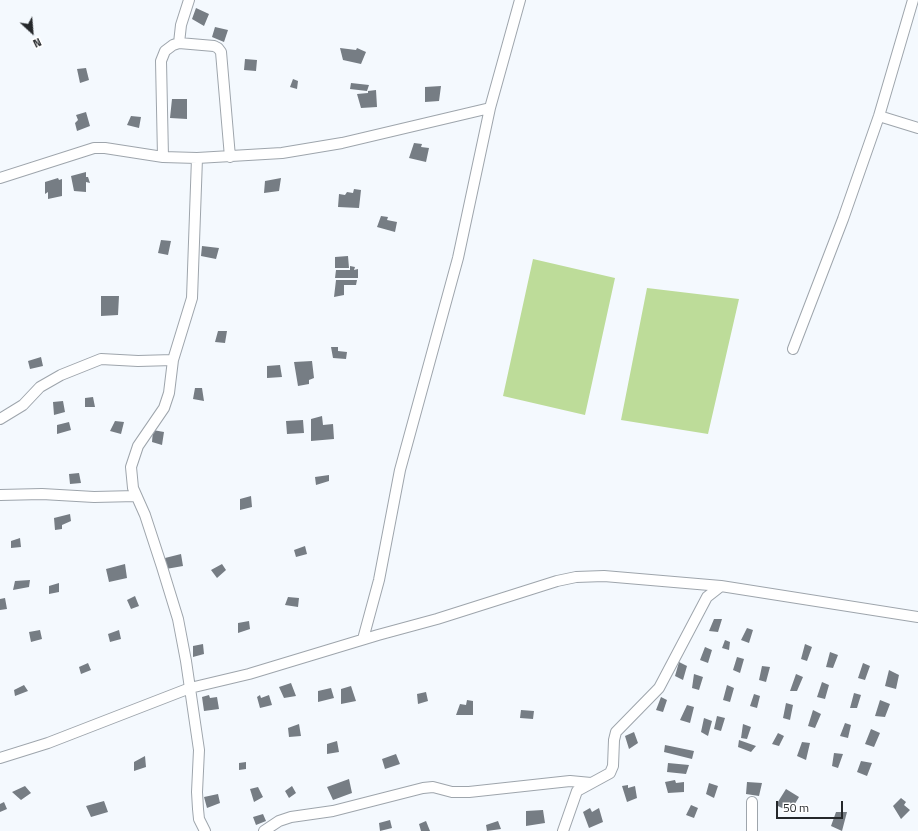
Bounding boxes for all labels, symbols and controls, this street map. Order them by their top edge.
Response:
north arrow [12,12,52,52]
text: N [30,34,44,52]
scale bar [778,793,845,819]
text: 50 m [783,798,809,817]

